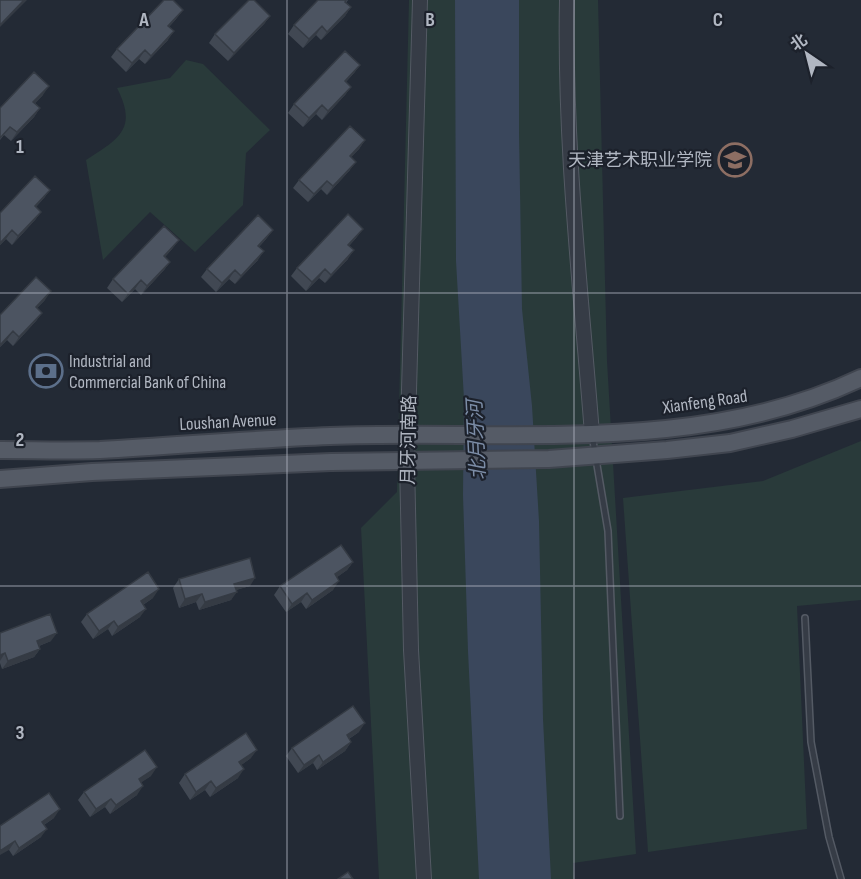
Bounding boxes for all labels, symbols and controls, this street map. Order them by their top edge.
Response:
text: A [138,8,149,32]
text: B [425,8,435,32]
text: C [713,8,723,32]
north arrow [777,24,837,84]
text: 北 [787,31,811,55]
text: 1 [16,135,24,159]
school or university icon: 天津艺术职业学院 [717,142,753,178]
place label: 天津艺术职业学院 [568,150,712,171]
place label: Industrial and Commercial Bank of China [69,351,226,393]
bank icon: Industrial and Commercial Bank of China [28,353,64,389]
street label: Xianfeng Road [660,386,749,418]
street label: 月牙河南路 [398,395,420,485]
water label: 北月牙河 [463,395,491,481]
street label: Loushan Avenue [179,409,277,435]
text: 2 [16,428,24,452]
text: 3 [16,721,25,745]

